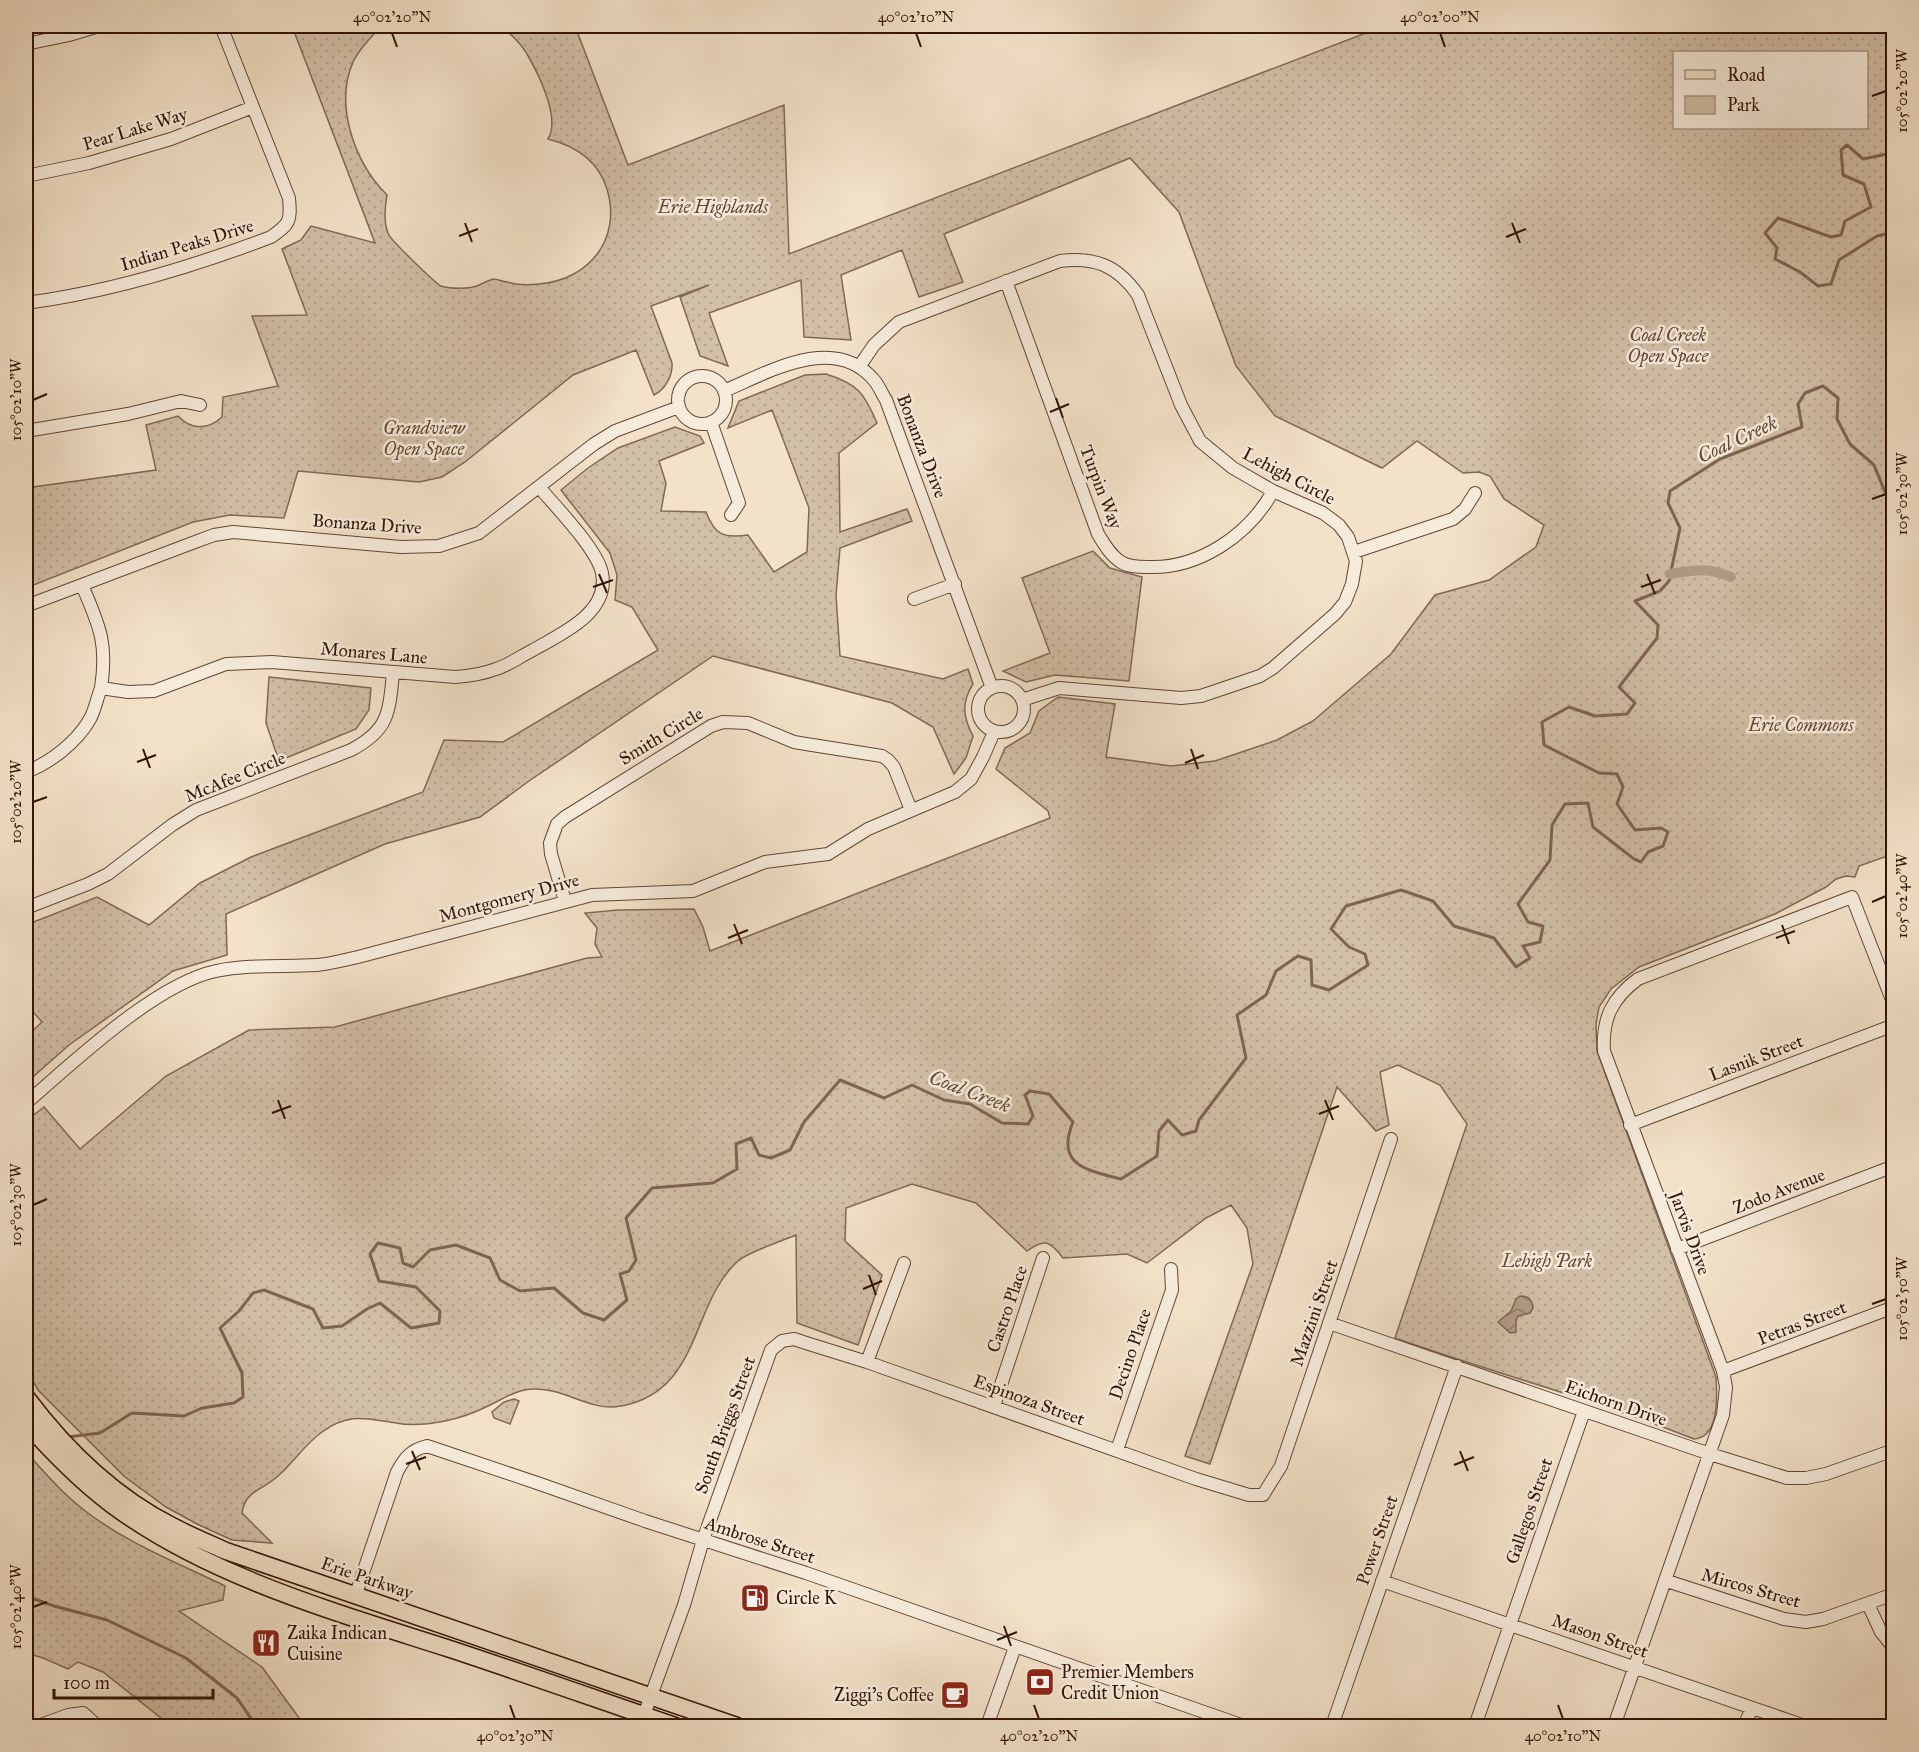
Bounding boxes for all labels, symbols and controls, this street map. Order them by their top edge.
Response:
text: 40°02'20"N [353,8,431,26]
text: 40°02'10"N [878,8,955,26]
text: 40°02'00"N [1400,8,1480,26]
text: 105°02'20"W [1893,48,1911,133]
legend [1673,51,1868,129]
text: Road [1727,64,1765,86]
text: Park [1727,94,1760,116]
street label: Pear Lake Way [80,103,190,155]
park label: Erie Highlands [657,196,769,218]
street label: Indian Peaks Drive [118,214,256,276]
park label: Coal Creek Open Space [1628,324,1709,368]
text: 105°02'10"W [7,358,25,441]
street label: Bonanza Drive [892,391,952,501]
water label: Coal Creek [1693,410,1781,468]
park label: Grandview Open Space [383,417,466,461]
street label: Turpin Way [1075,442,1127,533]
street label: Lehigh Circle [1238,442,1339,510]
text: 105°02'30"W [1893,452,1911,535]
street label: Bonanza Drive [312,509,422,539]
street label: Monares Lane [319,637,429,669]
street label: Smith Circle [615,702,707,770]
park label: Erie Commons [1747,714,1854,736]
street label: McAfee Circle [181,747,289,807]
text: 105°02'20"W [7,759,25,844]
text: 105°02'40"W [1893,853,1911,939]
street label: Montgomery Drive [436,869,582,928]
street label: Lasnik Street [1706,1030,1807,1086]
water label: Coal Creek [926,1065,1014,1118]
text: 105°02'30"W [7,1163,25,1246]
street label: Zodo Avenue [1730,1163,1828,1219]
street label: Jarvis Drive [1663,1186,1715,1278]
park label: Lehigh Park [1501,1250,1592,1272]
street label: Mazzini Street [1286,1256,1343,1369]
text: 105°02'50"W [1893,1256,1911,1341]
street label: Castro Place [982,1263,1032,1355]
street label: Petras Street [1755,1296,1850,1350]
street label: Decino Place [1104,1306,1156,1402]
street label: South Briggs Street [690,1353,761,1497]
street label: Espinoza Street [970,1370,1088,1431]
street label: Eichorn Drive [1562,1375,1670,1431]
street label: Gallegos Street [1501,1454,1559,1567]
street label: Power Street [1351,1492,1403,1588]
street label: Ambrose Street [701,1512,818,1568]
street label: Erie Parkway [318,1552,416,1604]
street label: Mircos Street [1699,1563,1804,1613]
text: 105°02'40"W [7,1564,25,1650]
fuel station icon: Circle K [739,1582,771,1614]
place label: Circle K [776,1587,838,1609]
street label: Mason Street [1549,1609,1652,1663]
place label: Zaika Indican Cuisine [287,1622,387,1665]
restaurant icon: Zaika Indican Cuisine [250,1627,282,1659]
place label: Premier Members Credit Union [1061,1661,1194,1704]
scale bar [54,1662,213,1700]
bank icon: Premier Members Credit Union [1024,1666,1056,1698]
text: 100 m [63,1672,110,1694]
cafe icon: Ziggi's Coffee [939,1679,971,1711]
place label: Ziggi's Coffee [834,1684,934,1707]
text: 40°02'30"N [477,1727,554,1745]
text: 40°02'20"N [1000,1727,1078,1745]
text: 40°02'10"N [1525,1727,1602,1745]

